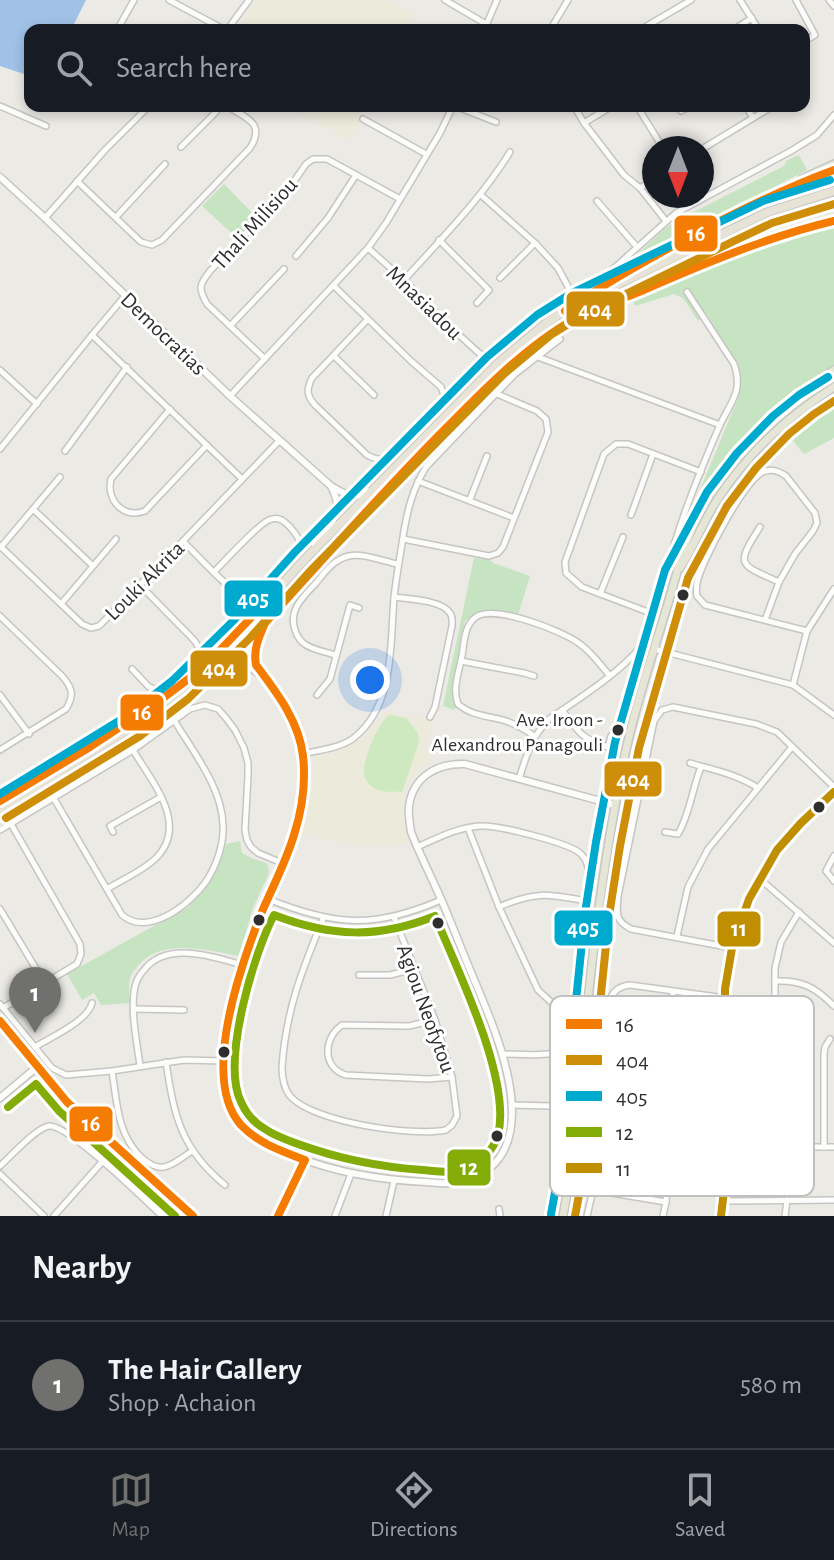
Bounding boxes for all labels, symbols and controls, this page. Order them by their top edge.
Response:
search box [24,24,810,112]
icon: search [52,46,96,90]
text: Search here [116,53,252,83]
north arrow [642,136,714,208]
street label: Thali Milisiou [208,173,302,274]
line badge: 16 [673,214,719,253]
text: 16 [687,223,705,245]
street label: Mnasiadou [382,262,466,344]
street label: Democratias [117,288,210,379]
line badge: 404 [565,290,626,328]
text: 404 [578,299,612,321]
street label: Louki Akrita [101,537,189,625]
line badge: 405 [223,579,284,618]
unlabelled marker [675,587,691,603]
text: 405 [237,588,269,610]
line badge: 404 [189,649,249,688]
text: 404 [202,658,236,680]
your location [350,660,390,700]
line badge: 16 [119,693,165,732]
text: 16 [133,702,151,724]
place label: Ave. Iroon - Alexandrou Panagouli [431,710,603,755]
marker: Ave. Iroon - Alexandrou Panagouli [610,722,626,738]
line badge: 404 [603,760,663,798]
text: 404 [616,769,650,791]
unlabelled marker [811,799,827,815]
line badge: 405 [553,909,614,947]
line badge: 11 [716,910,762,948]
unlabelled marker [251,912,267,928]
unlabelled marker [430,915,446,931]
text: 405 [567,917,599,939]
text: 11 [731,918,747,940]
street label: Agiou Neofytou [393,941,459,1075]
pin: 1 [9,967,61,1033]
legend [550,996,814,1196]
text: 16 [616,1014,634,1036]
unlabelled marker [216,1044,232,1060]
text: 404 [616,1050,649,1072]
text: 405 [616,1086,647,1108]
line badge: 16 [68,1105,114,1143]
text: 16 [82,1113,100,1135]
text: 12 [616,1122,634,1144]
unlabelled marker [489,1128,505,1144]
line badge: 12 [446,1148,492,1187]
text: 12 [460,1157,478,1179]
text: 11 [616,1158,631,1180]
text: Nearby [32,1251,131,1285]
text: The Hair Gallery [108,1355,302,1385]
text: 1 [53,1372,63,1398]
text: 580 m [740,1372,802,1398]
text: Shop · Achaion [108,1390,256,1416]
tab: Map [109,1468,153,1542]
tab: Directions [370,1468,458,1542]
tab: Saved [675,1468,725,1542]

